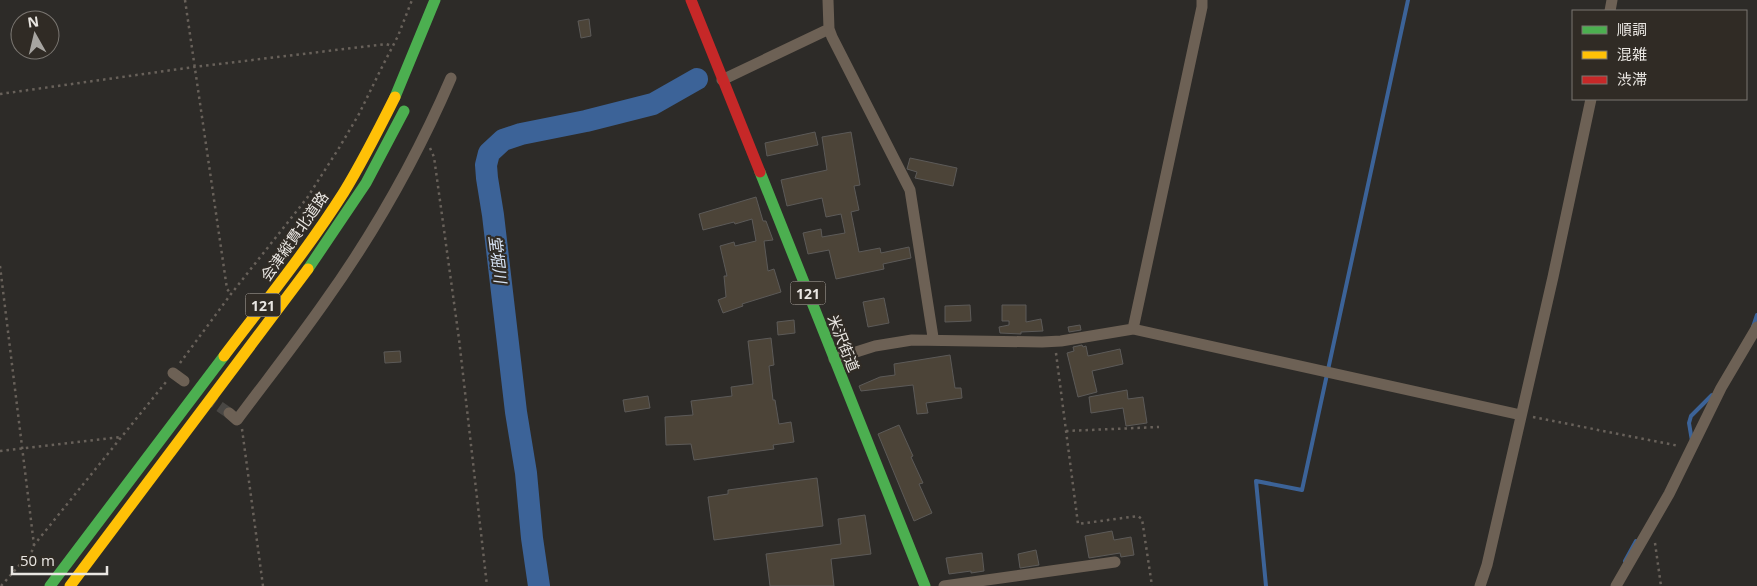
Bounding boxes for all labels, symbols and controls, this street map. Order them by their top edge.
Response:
north arrow [10,10,60,60]
legend [1572,10,1747,100]
text: N [26,11,40,32]
text: 順調 [1617,19,1647,39]
text: 混雑 [1617,44,1647,64]
text: 渋滞 [1617,69,1647,89]
street label: 会津縦貫北道路 [256,187,332,285]
water label: 堂堀川 [484,234,512,286]
road number: 121 [790,282,826,304]
road number: 121 [246,294,280,316]
street label: 米沢街道 [823,311,865,375]
scale bar [12,544,108,576]
text: 50 m [20,550,55,570]

